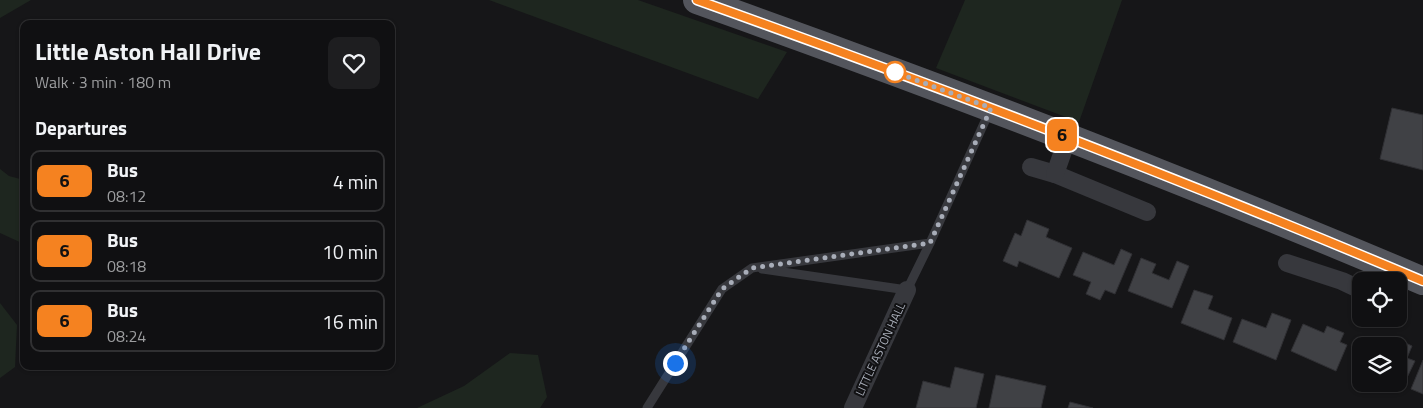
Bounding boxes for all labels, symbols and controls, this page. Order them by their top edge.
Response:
text: Little Aston Hall Drive [35,33,261,69]
button: heart [328,37,380,89]
unlabelled marker [884,61,906,83]
text: Walk · 3 min · 180 m [35,70,171,94]
text: Departures [35,113,127,142]
line badge: 6 [1046,119,1078,151]
text: 6 [1057,121,1067,148]
text: Bus [107,155,138,184]
text: 6 [59,167,70,194]
text: 4 min [333,167,378,196]
text: 08:12 [107,184,146,208]
text: Bus [107,225,138,254]
text: 6 [59,237,70,264]
text: 10 min [322,237,378,266]
text: 08:18 [107,254,146,278]
map controls [1352,272,1407,392]
button: locate [1352,272,1407,327]
text: Bus [107,295,138,324]
street label: LITTLE ASTON HALL [850,299,910,399]
text: 6 [59,307,70,334]
text: 16 min [322,307,378,336]
text: 08:24 [107,324,146,348]
button: layers [1352,337,1407,392]
your location [663,351,688,376]

